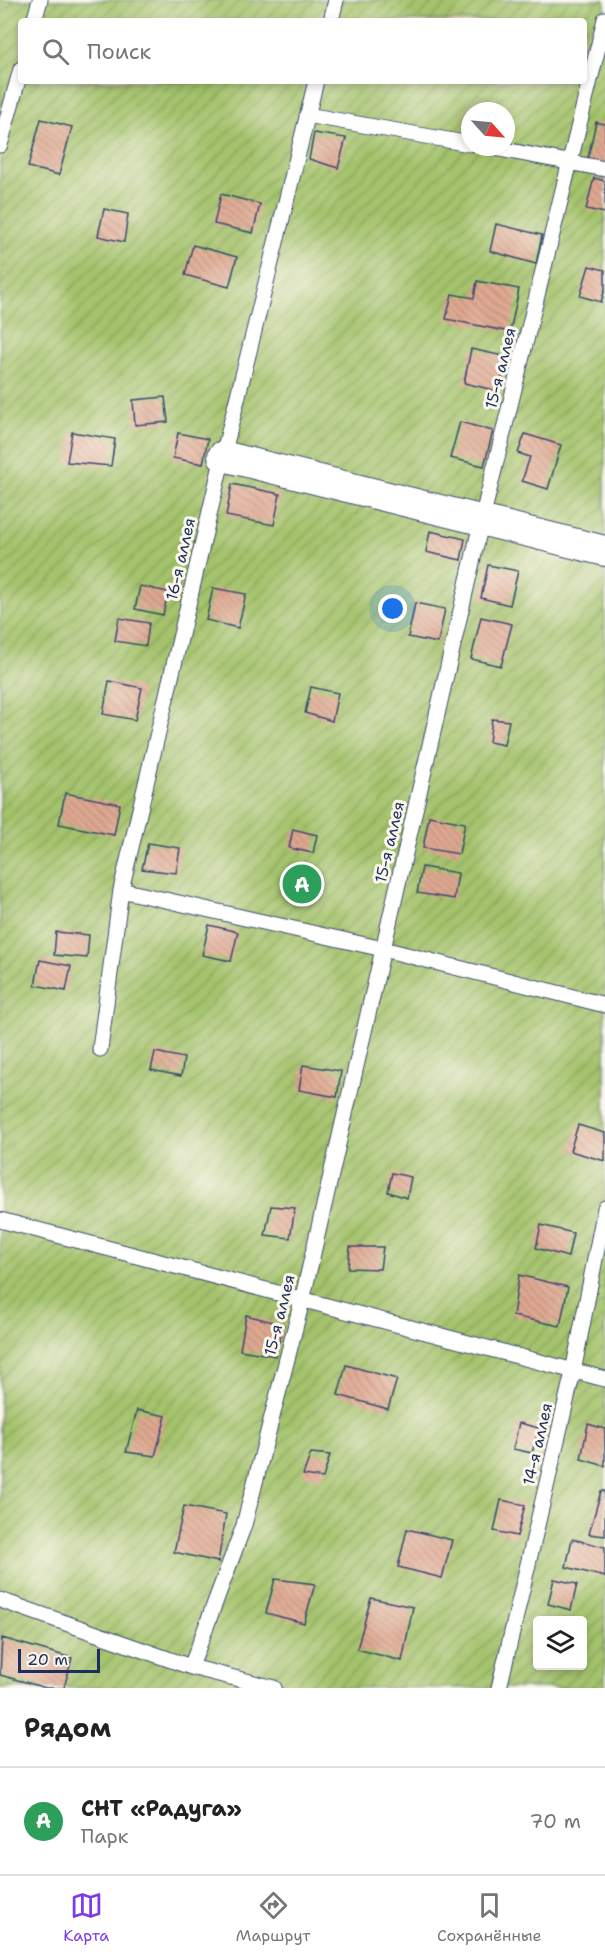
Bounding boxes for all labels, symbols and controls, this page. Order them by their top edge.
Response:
search box [18,18,587,84]
icon: search [39,35,72,68]
text: Поиск [87,37,151,66]
north arrow [461,102,515,156]
street label: 15-я аллея [480,325,521,411]
street label: 16-я аллея [161,516,200,602]
your location [378,594,407,623]
street label: 15-я аллея [370,799,409,885]
pin: A [282,862,322,906]
street label: 15-я аллея [259,1272,300,1358]
street label: 14-я аллея [518,1401,557,1487]
map controls [533,1616,587,1670]
button: layers [533,1616,587,1670]
scale bar [18,1646,100,1674]
text: 20 m [27,1649,68,1670]
text: Рядом [24,1710,111,1745]
text: СНТ «Радуга» [81,1794,242,1823]
text: A [36,1808,51,1834]
text: 70 m [529,1808,581,1834]
text: Парк [81,1823,128,1849]
tab: Карта [63,1889,109,1946]
tab: Маршрут [236,1889,310,1946]
tab: Сохранённые [437,1889,542,1946]

